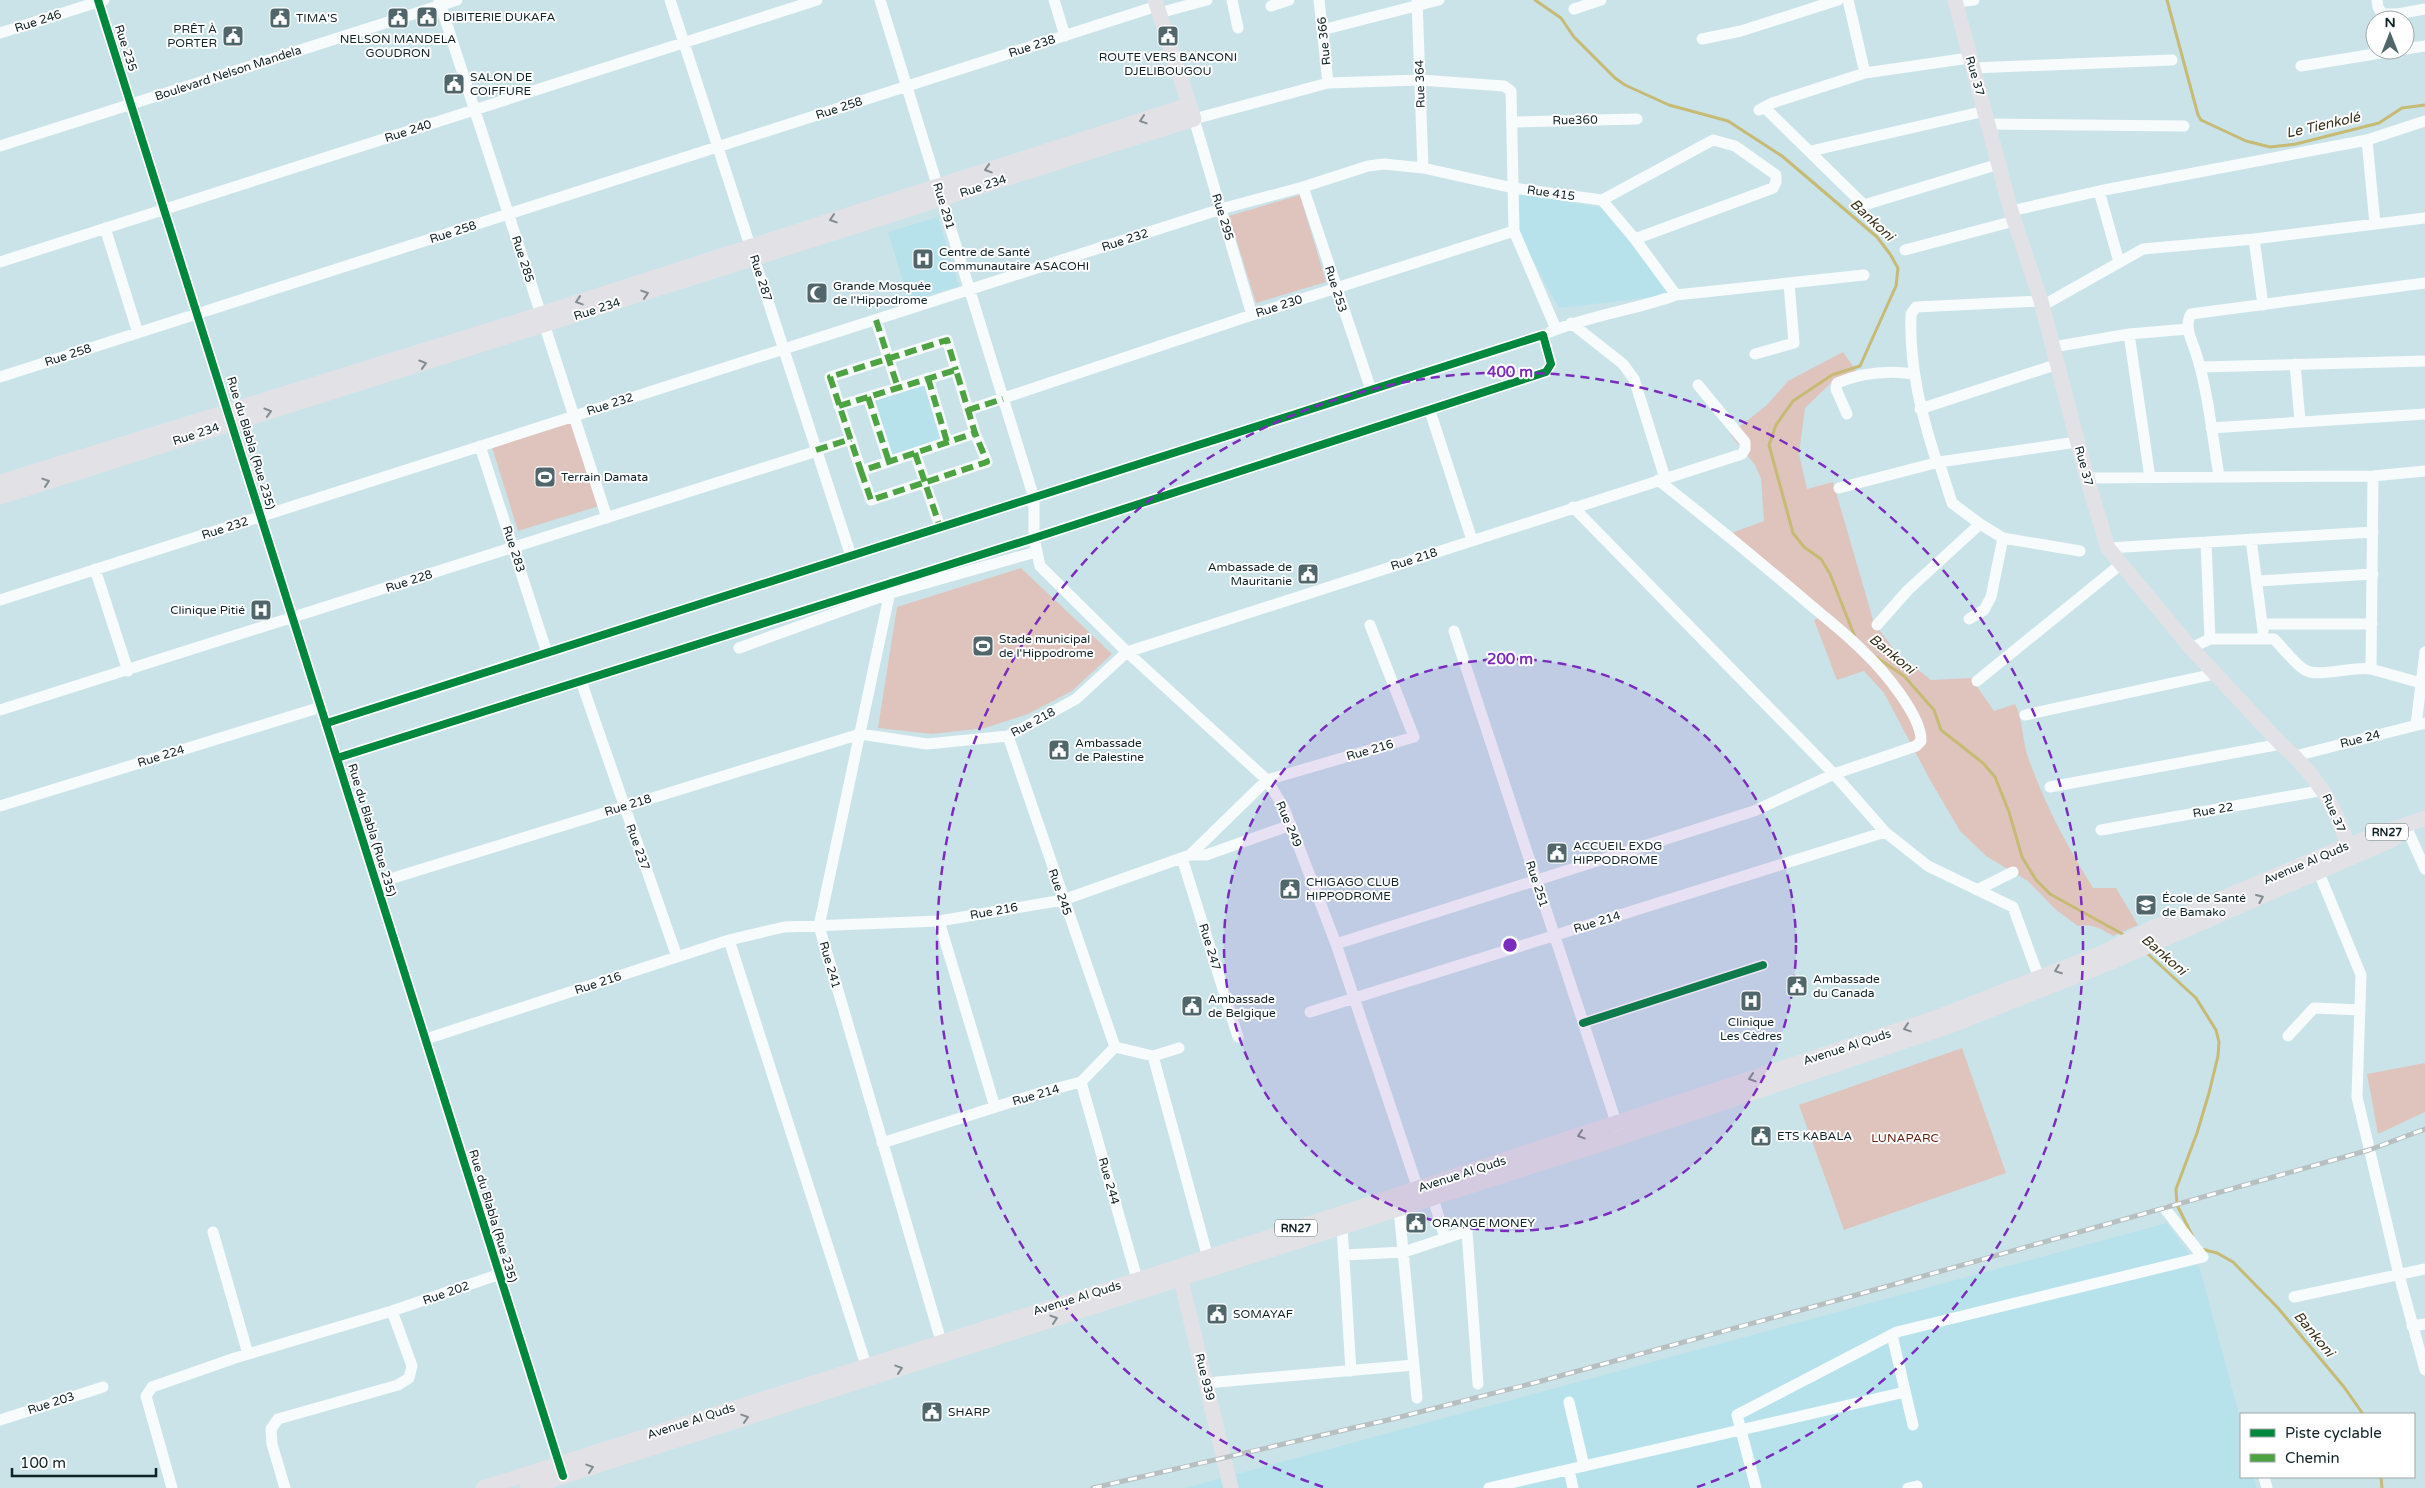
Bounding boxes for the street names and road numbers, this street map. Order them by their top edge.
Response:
street label: Rue 246 [13,7,63,35]
street label: Rue 366 [1315,16,1333,66]
street label: Rue 235 [112,23,140,73]
street label: Rue 238 [1007,32,1057,60]
street label: Boulevard Nelson Mandela [153,43,303,103]
street label: Rue 37 [1963,54,1987,98]
street label: Rue 364 [1412,59,1428,108]
street label: Rue 258 [814,94,864,122]
street label: Rue360 [1552,113,1598,127]
street label: Rue 240 [383,117,434,145]
street label: Rue 234 [958,172,1009,200]
street label: Rue 291 [930,181,958,231]
street label: Rue 415 [1526,183,1576,203]
street label: Rue 295 [1209,192,1237,242]
street label: Rue 258 [428,218,478,246]
street label: Rue 232 [1100,226,1150,254]
street label: Rue 285 [509,234,537,284]
street label: Rue 287 [747,253,775,303]
street label: Rue 253 [1322,264,1350,314]
street label: Rue 230 [1254,292,1305,320]
street label: Rue 234 [572,295,623,323]
street label: Rue 258 [43,341,93,369]
street label: Rue du Blabla (Rue 235) [224,375,278,511]
street label: Rue 232 [585,390,635,418]
street label: Rue 234 [171,420,222,448]
street label: Rue 37 [2072,444,2096,488]
street label: Rue 232 [200,514,250,542]
street label: Rue 283 [500,524,528,574]
street label: Rue 218 [1389,545,1439,573]
street label: Rue 228 [384,567,434,595]
street label: Rue 218 [1008,704,1058,740]
street label: Rue 24 [2338,727,2382,751]
street label: Rue 216 [1345,737,1395,763]
street label: Rue 224 [136,742,187,770]
street label: Rue du Blabla (Rue 235) [345,762,399,898]
street label: Rue 218 [603,791,653,819]
street label: Rue 37 [2319,791,2349,835]
street label: Rue 249 [1273,799,1305,849]
street label: Rue 22 [2192,800,2234,820]
street label: Rue 237 [623,822,653,872]
road number: RN27 [2366,824,2408,840]
street label: Avenue Al Quds [2261,839,2351,887]
street label: Rue 251 [1523,859,1551,909]
street label: Rue 245 [1046,867,1074,917]
street label: Rue 216 [969,900,1019,922]
street label: Rue 214 [1572,908,1623,936]
street label: Rue 247 [1196,922,1224,972]
street label: Rue 241 [817,940,843,990]
street label: Rue 216 [573,969,623,997]
street label: Avenue Al Quds [1801,1026,1893,1068]
street label: Rue 214 [1011,1081,1062,1108]
street label: Rue du Blabla (Rue 235) [466,1148,520,1284]
street label: Avenue Al Quds [1416,1153,1508,1195]
street label: Rue 244 [1096,1156,1123,1207]
road number: RN27 [1275,1220,1317,1236]
street label: Avenue Al Quds [1031,1278,1123,1318]
street label: Rue 202 [421,1279,471,1307]
street label: Rue 939 [1192,1352,1218,1402]
street label: Rue 203 [26,1389,76,1417]
street label: Avenue Al Quds [645,1400,737,1442]

